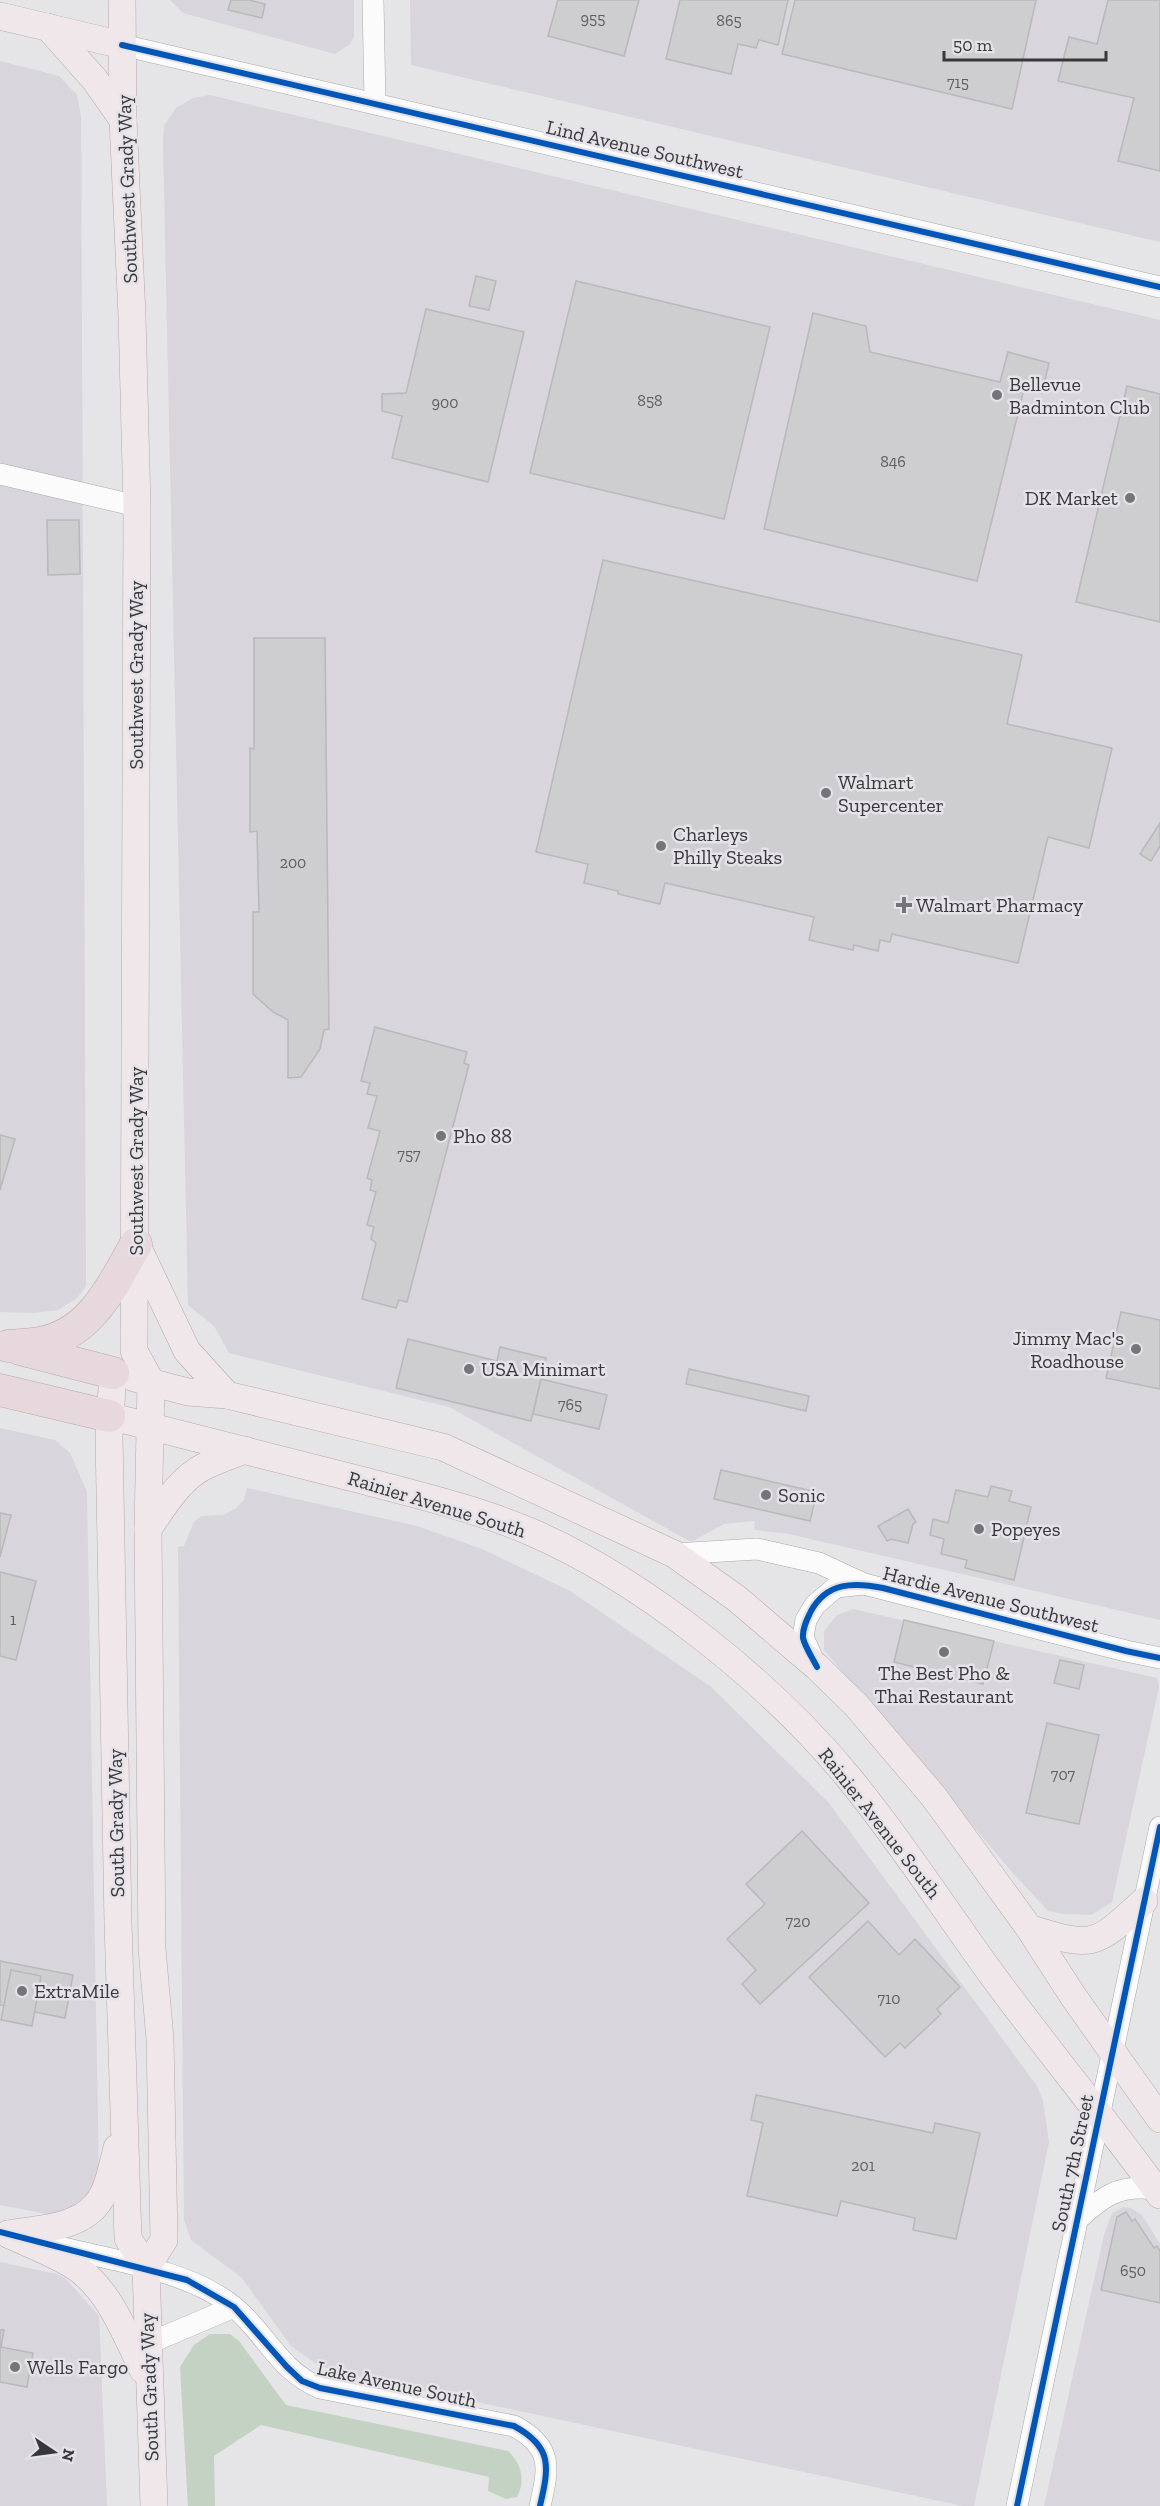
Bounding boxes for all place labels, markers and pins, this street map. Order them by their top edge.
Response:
place label: Bellevue Badminton Club [1009,372,1150,419]
marker: Bellevue Badminton Club [990,388,1004,402]
place label: DK Market [1025,486,1119,510]
marker: DK Market [1123,491,1137,505]
place label: Walmart Supercenter [838,770,944,817]
marker: Walmart Supercenter [819,786,833,800]
place label: Charleys Philly Steaks [673,822,782,869]
marker: Charleys Philly Steaks [654,839,668,853]
place label: Walmart Pharmacy [916,893,1084,917]
marker: Walmart Pharmacy [897,898,911,912]
place label: Pho 88 [453,1124,512,1148]
marker: Pho 88 [434,1129,448,1143]
place label: Jimmy Mac's Roadhouse [1012,1326,1124,1373]
marker: Jimmy Mac's Roadhouse [1129,1342,1143,1356]
place label: USA Minimart [481,1357,606,1381]
marker: USA Minimart [462,1362,476,1376]
place label: Sonic [778,1483,825,1507]
marker: Sonic [759,1488,773,1502]
place label: Popeyes [991,1517,1060,1541]
marker: Popeyes [972,1522,986,1536]
marker: The Best Pho & Thai Restaurant [937,1645,951,1659]
place label: The Best Pho & Thai Restaurant [875,1661,1014,1708]
place label: ExtraMile [34,1979,119,2003]
marker: ExtraMile [15,1984,29,1998]
place label: Wells Fargo [27,2355,128,2379]
marker: Wells Fargo [8,2360,22,2374]

